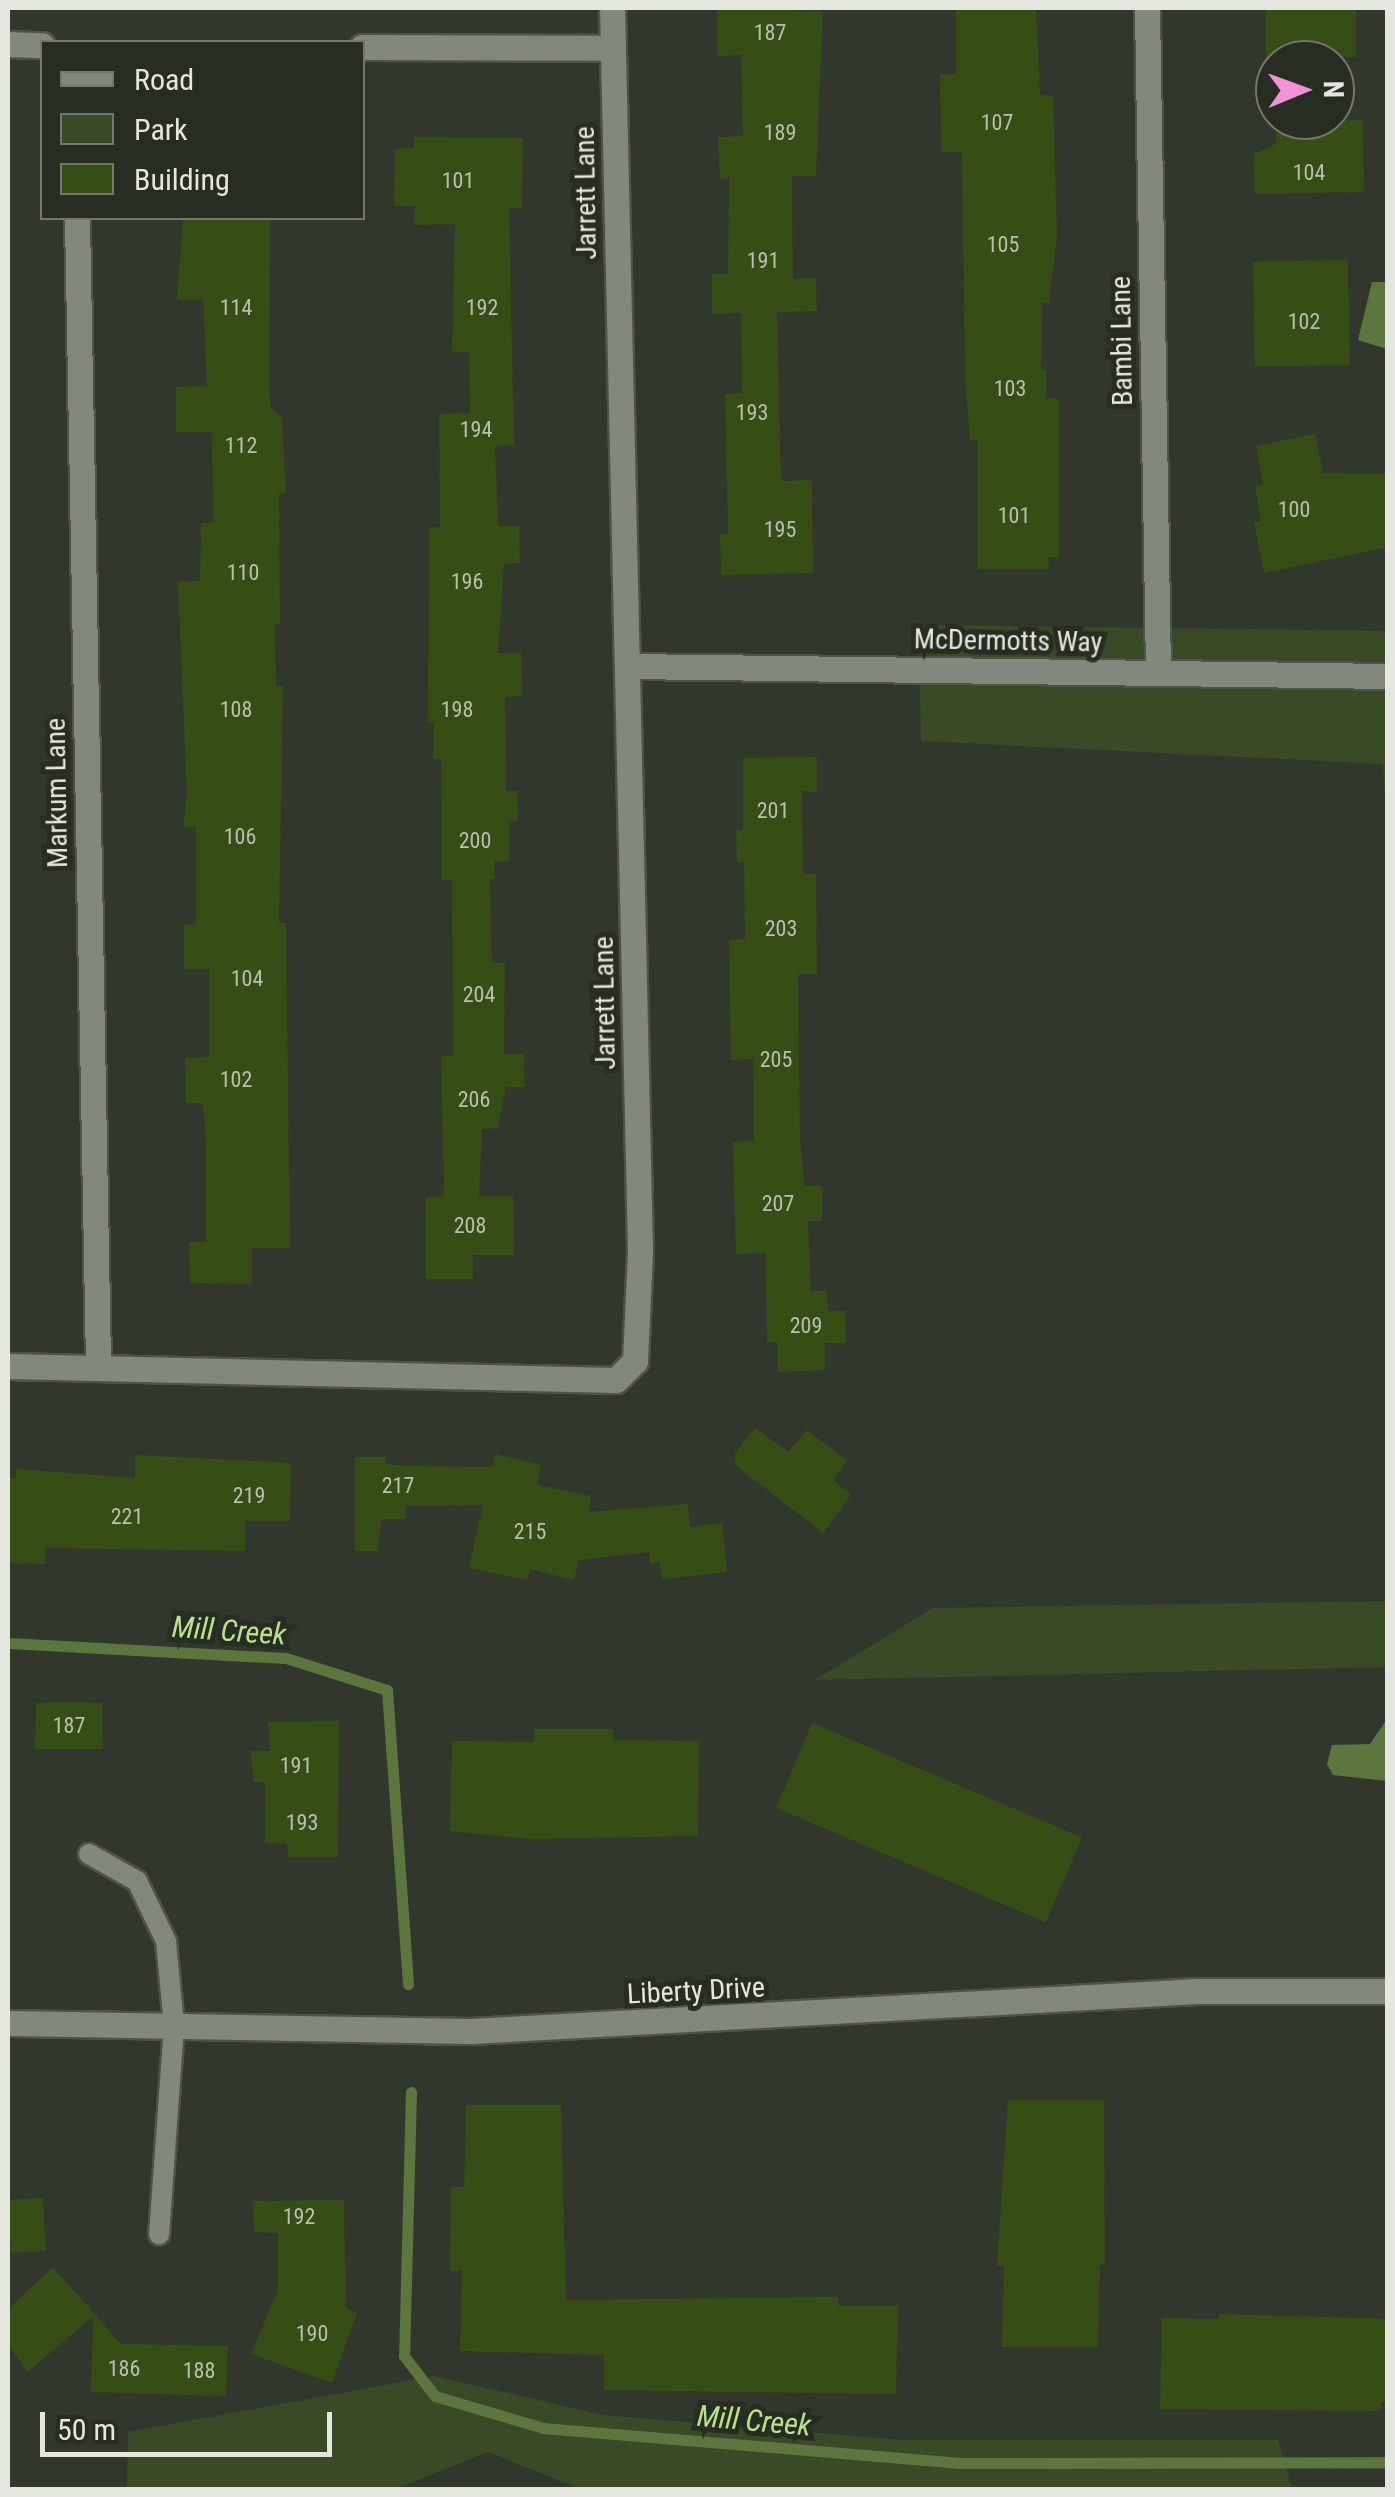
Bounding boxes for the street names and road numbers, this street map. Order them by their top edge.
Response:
street label: Jarrett Lane [568,126,604,260]
street label: Bambi Lane [1104,276,1140,406]
street label: McDermotts Way [914,623,1102,659]
street label: Markum Lane [39,718,75,868]
street label: Jarrett Lane [587,936,623,1070]
street label: Liberty Drive [626,1971,766,2011]

